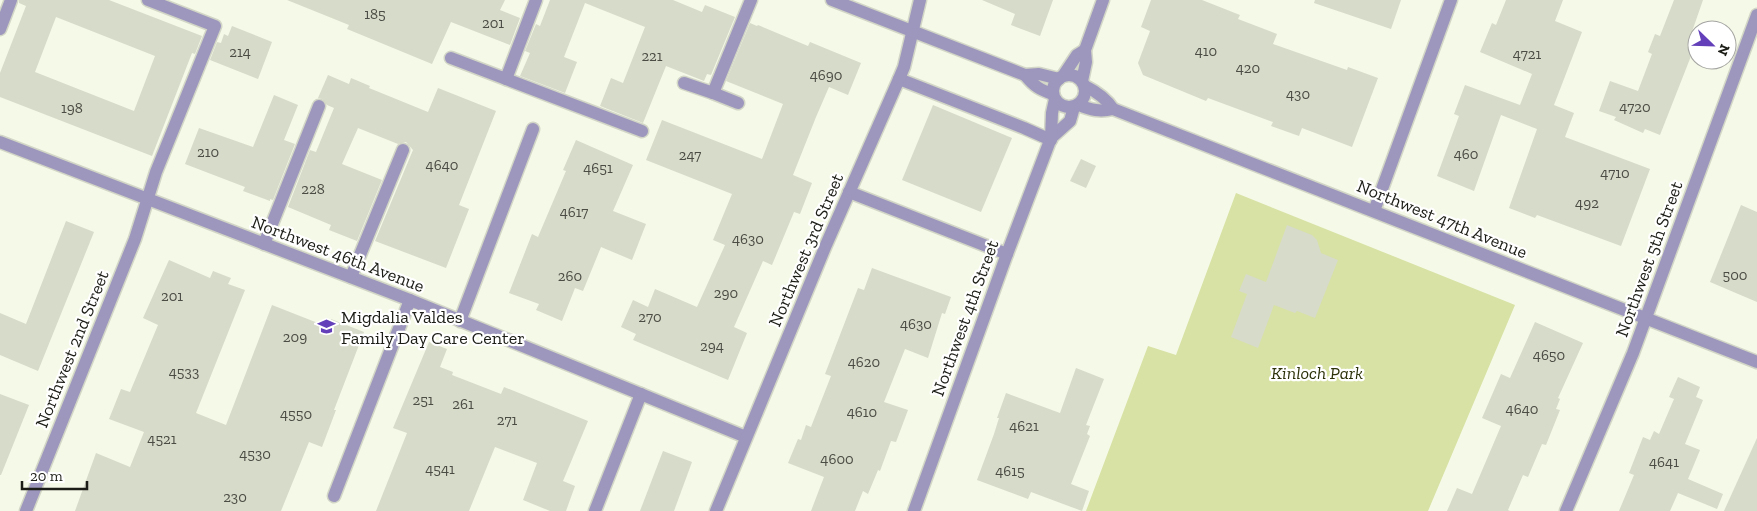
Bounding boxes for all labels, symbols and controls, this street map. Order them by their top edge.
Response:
house number: 185 [364,5,386,23]
house number: 201 [482,14,504,32]
north arrow [1687,20,1737,70]
house number: 410 [1195,42,1217,60]
text: N [1713,42,1733,58]
house number: 214 [229,43,251,61]
house number: 4721 [1513,45,1541,63]
house number: 221 [641,47,663,65]
house number: 420 [1236,59,1260,77]
house number: 4690 [810,66,842,84]
house number: 430 [1286,85,1310,103]
house number: 4720 [1619,98,1651,116]
house number: 198 [61,99,83,117]
house number: 210 [197,143,219,161]
house number: 460 [1454,145,1478,163]
house number: 247 [679,146,701,164]
house number: 4640 [426,156,458,174]
house number: 4651 [583,159,613,177]
house number: 4710 [1600,164,1630,182]
street label: Northwest 3rd Street [764,170,848,330]
street label: Northwest 47th Avenue [1354,175,1530,263]
street label: Northwest 5th Street [1611,178,1688,340]
house number: 228 [301,180,325,198]
house number: 492 [1575,194,1599,212]
house number: 4617 [560,203,588,221]
street label: Northwest 46th Avenue [249,211,427,297]
house number: 4630 [732,230,764,248]
street label: Northwest 4th Street [927,237,1004,399]
house number: 500 [1723,266,1747,284]
street label: Northwest 2nd Street [30,267,114,431]
house number: 260 [558,267,582,285]
house number: 290 [714,284,738,302]
house number: 201 [161,287,183,305]
place label: Migdalia Valdes Family Day Care Center [341,306,525,349]
house number: 270 [638,308,662,326]
house number: 4630 [900,315,932,333]
school or university icon: Migdalia Valdes Family Day Care Center [317,317,337,337]
house number: 209 [283,328,307,346]
house number: 294 [700,337,724,355]
house number: 4650 [1533,346,1565,364]
house number: 4620 [848,353,880,371]
park label: Kinloch Park [1271,362,1363,384]
house number: 4533 [169,363,199,381]
house number: 251 [412,391,434,409]
house number: 261 [452,395,474,413]
house number: 4640 [1506,400,1538,418]
house number: 4610 [847,403,877,421]
house number: 4550 [280,405,312,423]
house number: 271 [497,411,518,429]
house number: 4621 [1009,417,1039,435]
house number: 4521 [147,430,177,448]
house number: 4530 [239,445,271,463]
house number: 4600 [820,450,854,468]
house number: 4641 [1649,453,1679,471]
scale bar [22,458,88,490]
house number: 4541 [425,460,455,478]
house number: 4615 [995,462,1025,480]
text: 20 m [30,467,63,485]
house number: 230 [223,488,247,506]

